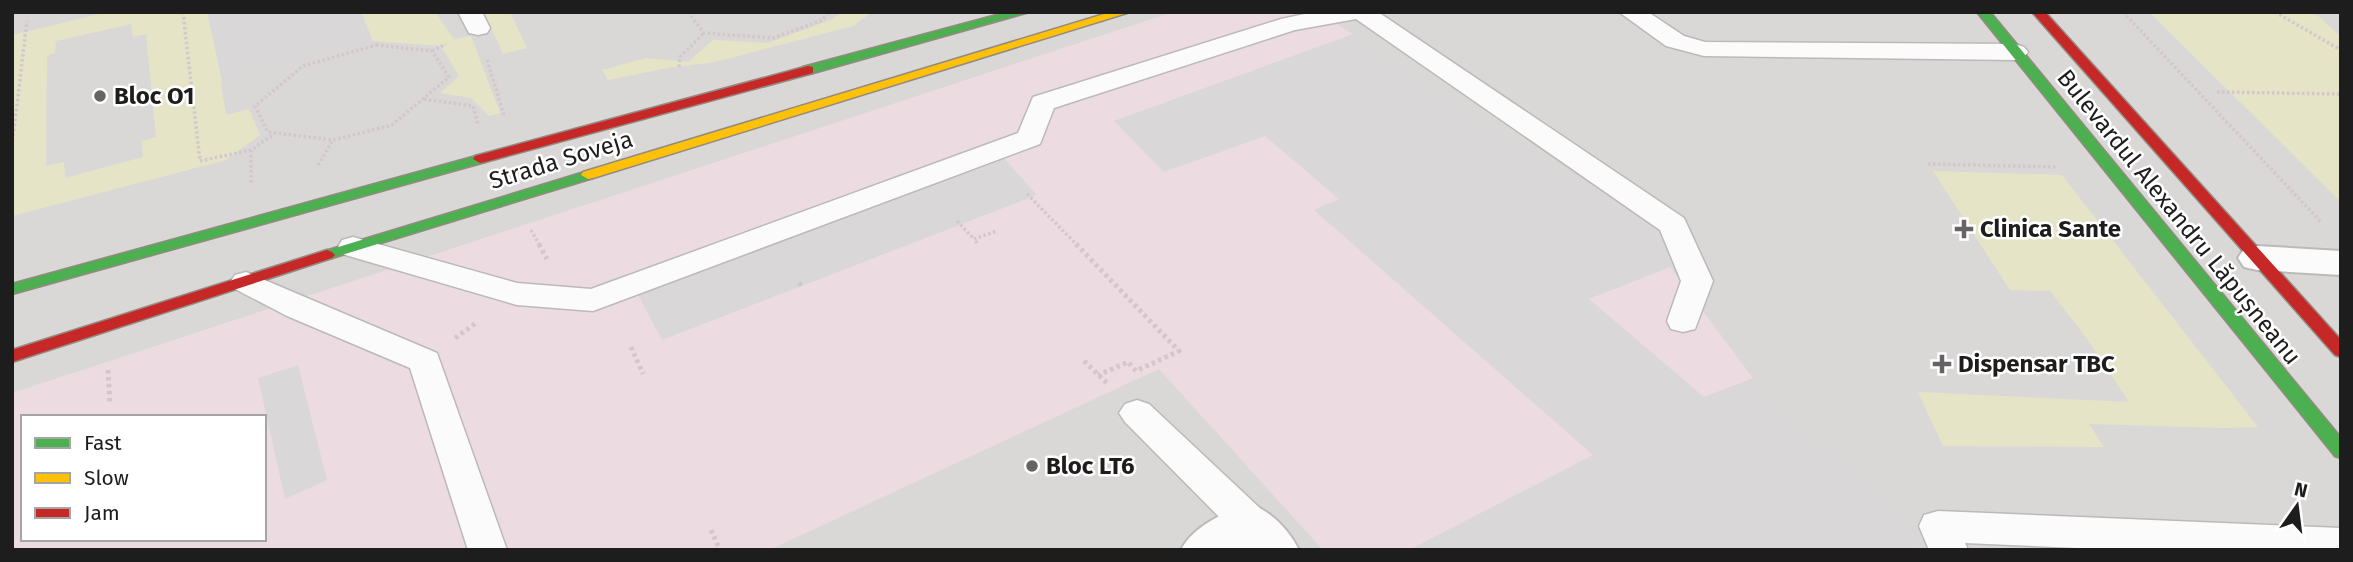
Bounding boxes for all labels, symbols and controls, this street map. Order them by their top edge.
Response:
street label: Bulevardul Alexandru Lăpușneanu [2051,64,2307,371]
place label: Bloc O1 [114,82,194,110]
marker: Bloc O1 [92,88,108,104]
street label: Strada Soveja [486,125,636,195]
place label: Clinica Sante [1980,215,2121,243]
marker: Clinica Sante [1954,219,1974,239]
place label: Dispensar TBC [1958,350,2115,378]
marker: Dispensar TBC [1932,354,1952,374]
legend [21,415,266,541]
text: Fast [84,430,122,456]
place label: Bloc LT6 [1046,452,1135,480]
marker: Bloc LT6 [1024,458,1040,474]
text: Slow [84,465,129,491]
north arrow [2262,471,2332,541]
text: N [2292,477,2310,503]
text: Jam [84,500,120,526]

